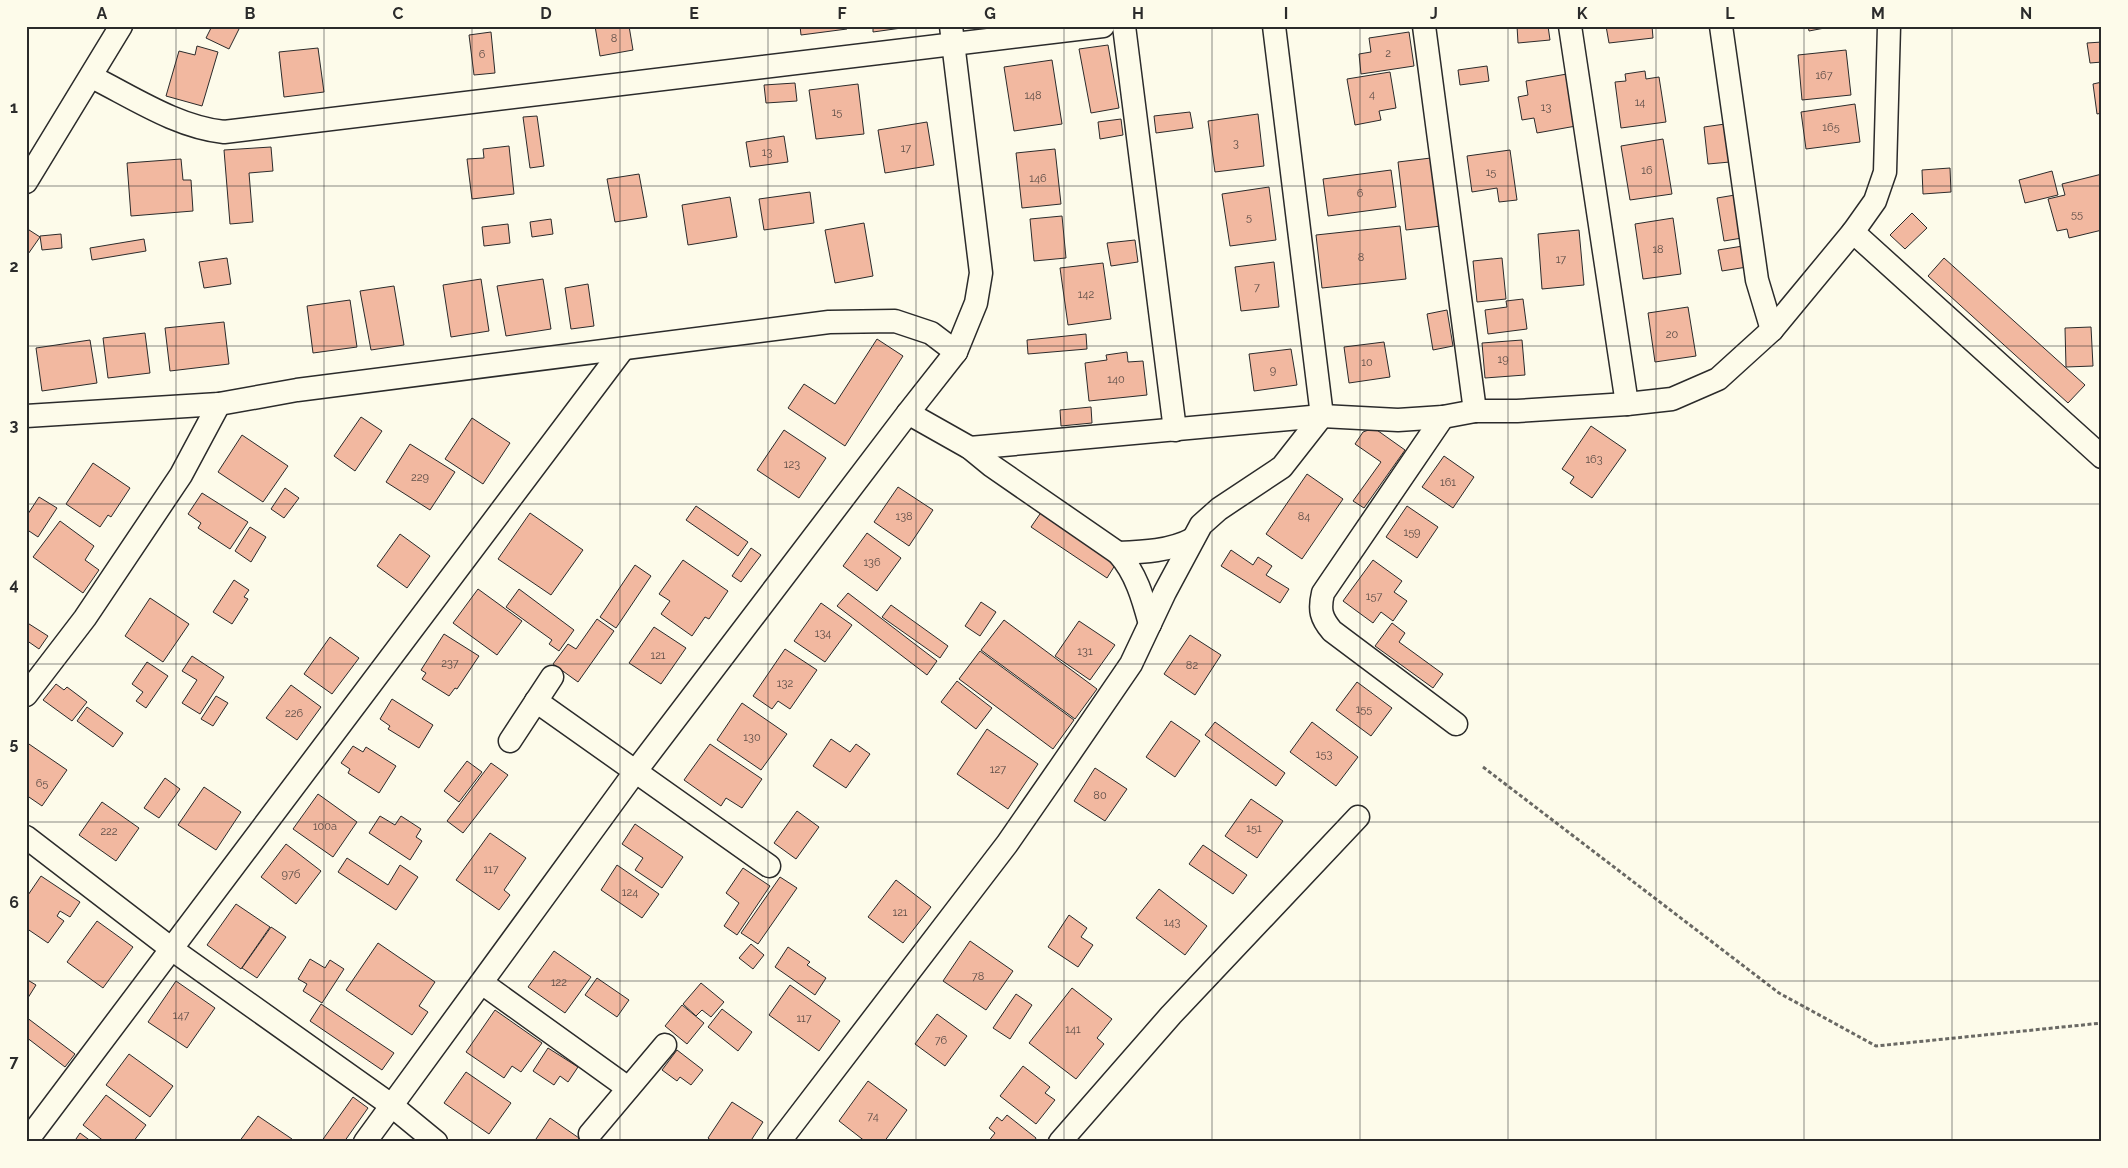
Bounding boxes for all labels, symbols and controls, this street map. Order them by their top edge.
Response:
text: A [97,4,108,23]
text: B [245,4,256,23]
text: C [393,4,404,23]
text: D [540,4,552,23]
text: E [689,4,699,23]
text: F [837,4,847,23]
text: G [984,4,996,23]
text: H [1132,4,1144,23]
text: I [1284,4,1288,23]
text: J [1430,4,1438,23]
text: K [1577,4,1588,23]
text: L [1725,4,1735,23]
text: M [1871,4,1885,23]
text: N [2020,4,2032,23]
house number: 8 [611,32,617,45]
house number: 2 [1385,47,1391,60]
house number: 6 [479,48,486,61]
house number: 167 [1815,69,1833,82]
house number: 4 [1369,88,1375,101]
house number: 148 [1024,89,1042,102]
house number: 14 [1635,96,1645,109]
text: 1 [10,98,18,117]
house number: 13 [1541,101,1551,114]
house number: 15 [832,106,842,119]
house number: 165 [1822,121,1840,134]
house number: 3 [1233,137,1239,150]
house number: 17 [901,142,911,155]
house number: 13 [762,146,772,159]
house number: 16 [1641,164,1653,177]
house number: 15 [1486,166,1496,179]
house number: 146 [1029,172,1047,185]
house number: 6 [1357,187,1364,200]
house number: 55 [2071,208,2083,221]
house number: 5 [1246,211,1252,224]
house number: 18 [1652,243,1664,256]
house number: 8 [1358,251,1364,264]
house number: 17 [1556,253,1566,266]
text: 2 [9,257,19,276]
house number: 7 [1254,281,1260,294]
house number: 142 [1078,288,1094,301]
house number: 20 [1666,328,1678,341]
house number: 19 [1497,353,1509,366]
house number: 10 [1361,356,1373,369]
house number: 9 [1270,364,1276,377]
house number: 140 [1107,373,1125,386]
text: 3 [10,416,19,435]
house number: 163 [1585,453,1603,466]
house number: 123 [784,458,800,471]
house number: 229 [411,471,429,484]
house number: 161 [1440,476,1456,489]
house number: 138 [895,510,913,523]
house number: 84 [1298,510,1310,523]
house number: 159 [1403,526,1421,539]
house number: 136 [863,556,881,569]
text: 4 [9,575,19,594]
house number: 157 [1366,590,1382,603]
house number: 134 [815,627,831,640]
house number: 131 [1077,645,1093,658]
house number: 121 [650,649,666,662]
house number: 237 [441,657,459,670]
house number: 82 [1186,659,1198,672]
house number: 132 [777,677,793,690]
house number: 155 [1356,703,1372,716]
house number: 226 [285,707,303,720]
house number: 130 [743,731,761,744]
text: 5 [10,734,19,753]
house number: 153 [1316,748,1332,761]
house number: 127 [990,763,1006,776]
house number: 65 [36,777,48,790]
house number: 80 [1093,789,1107,802]
house number: 100а [313,820,337,833]
house number: 151 [1246,822,1262,835]
house number: 222 [100,825,118,838]
house number: 117 [483,863,499,876]
house number: 97б [282,868,301,881]
house number: 124 [622,886,638,899]
text: 6 [9,893,19,912]
house number: 121 [892,906,908,919]
house number: 143 [1164,916,1180,929]
house number: 78 [972,970,984,983]
house number: 122 [551,976,567,989]
house number: 147 [173,1009,189,1022]
house number: 117 [796,1012,812,1025]
house number: 141 [1065,1023,1081,1036]
house number: 76 [935,1034,948,1047]
text: 7 [10,1052,19,1071]
house number: 74 [867,1110,879,1123]

